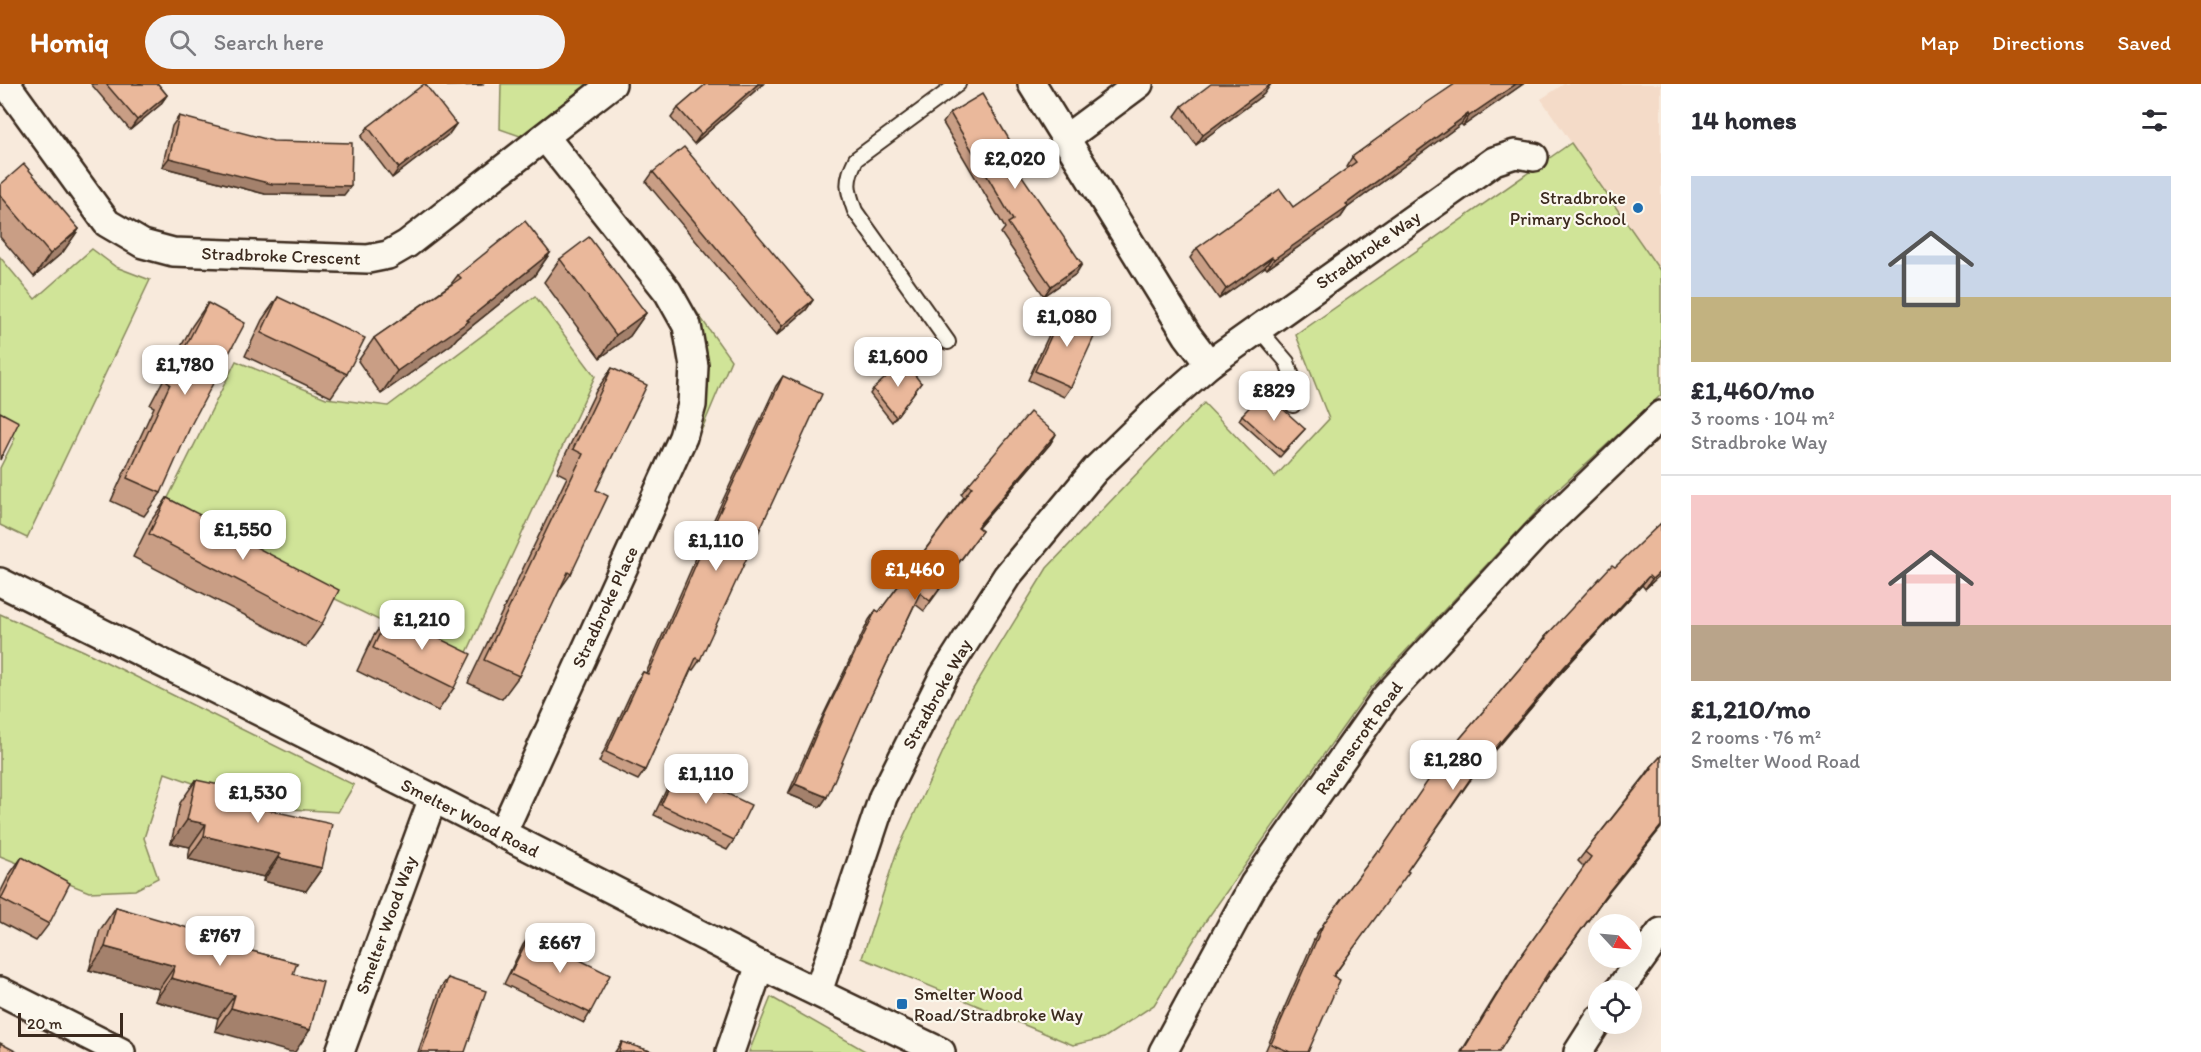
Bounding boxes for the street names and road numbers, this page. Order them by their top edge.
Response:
street label: Stradbroke Way [1311,206,1425,294]
street label: Stradbroke Crescent [201,242,361,270]
street label: Stradbroke Place [567,543,643,671]
street label: Stradbroke Way [898,635,977,753]
street label: Ravenscroft Road [1310,677,1408,799]
street label: Smelter Wood Road [397,774,543,862]
street label: Smelter Wood Way [351,852,421,997]

